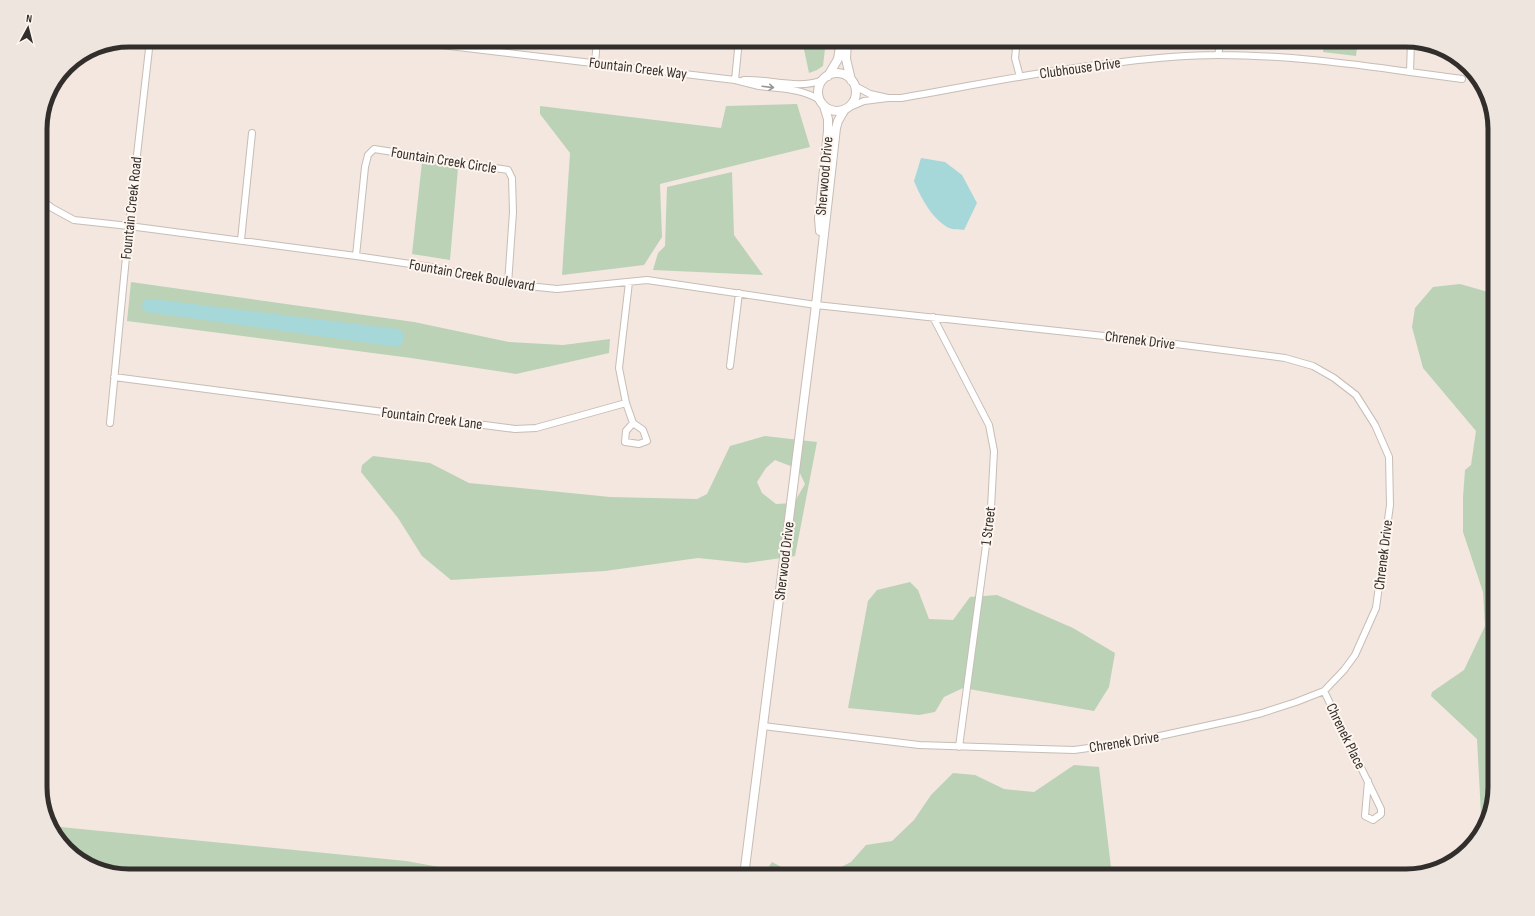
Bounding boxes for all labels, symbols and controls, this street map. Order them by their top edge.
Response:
north arrow [8,8,48,48]
text: N [25,12,33,25]
street label: Fountain Creek Way [588,53,688,84]
street label: Clubhouse Drive [1038,53,1122,84]
one-way arrow [761,83,774,91]
street label: Sherwood Drive [812,136,837,216]
street label: Fountain Creek Circle [390,143,498,178]
street label: Fountain Creek Road [117,156,146,260]
street label: Fountain Creek Boulevard [408,255,536,296]
street label: Chrenek Drive [1104,327,1176,354]
street label: Fountain Creek Lane [380,403,484,434]
street label: 1 Street [977,505,1000,547]
street label: Chrenek Drive [1370,519,1397,591]
street label: Sherwood Drive [770,521,799,601]
street label: Chrenek Place [1321,700,1370,772]
street label: Chrenek Drive [1088,728,1160,757]

